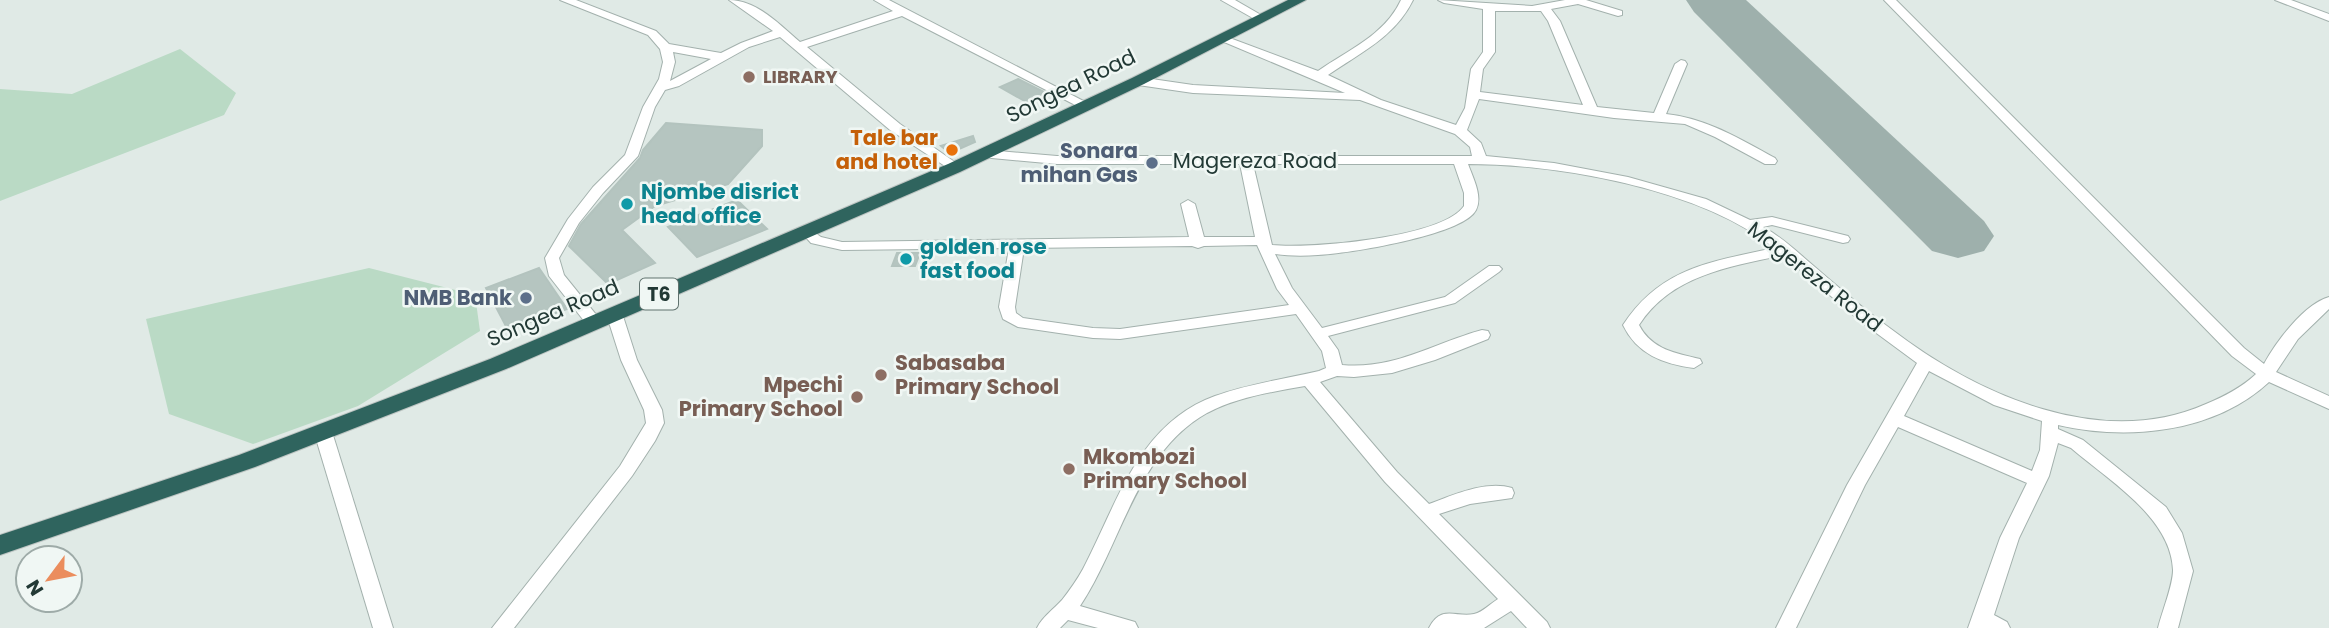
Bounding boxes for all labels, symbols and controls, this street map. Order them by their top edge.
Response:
street label: Songea Road [1001,42,1140,129]
place label: LIBRARY [763,64,838,89]
marker: LIBRARY [741,69,757,85]
place label: Tale bar and hotel [836,123,938,176]
place label: Sonara mihan Gas [1021,136,1138,189]
marker: Tale bar and hotel [944,142,960,158]
street label: Magereza Road [1173,146,1337,175]
marker: Sonara mihan Gas [1144,155,1160,171]
place label: Njombe disrict head office [641,177,799,230]
marker: Njombe disrict head office [619,196,635,212]
street label: Magereza Road [1742,215,1889,339]
place label: golden rose fast food [920,232,1047,285]
marker: golden rose fast food [898,251,914,267]
street label: Songea Road [482,272,623,353]
road number: T6 [640,278,678,310]
place label: NMB Bank [403,283,512,312]
marker: NMB Bank [518,290,534,306]
place label: Sabasaba Primary School [895,348,1059,401]
marker: Sabasaba Primary School [873,367,889,383]
place label: Mpechi Primary School [679,370,843,423]
marker: Mpechi Primary School [849,389,865,405]
place label: Mkombozi Primary School [1083,442,1247,495]
marker: Mkombozi Primary School [1061,461,1077,477]
north arrow [14,544,84,614]
text: N [20,575,50,601]

